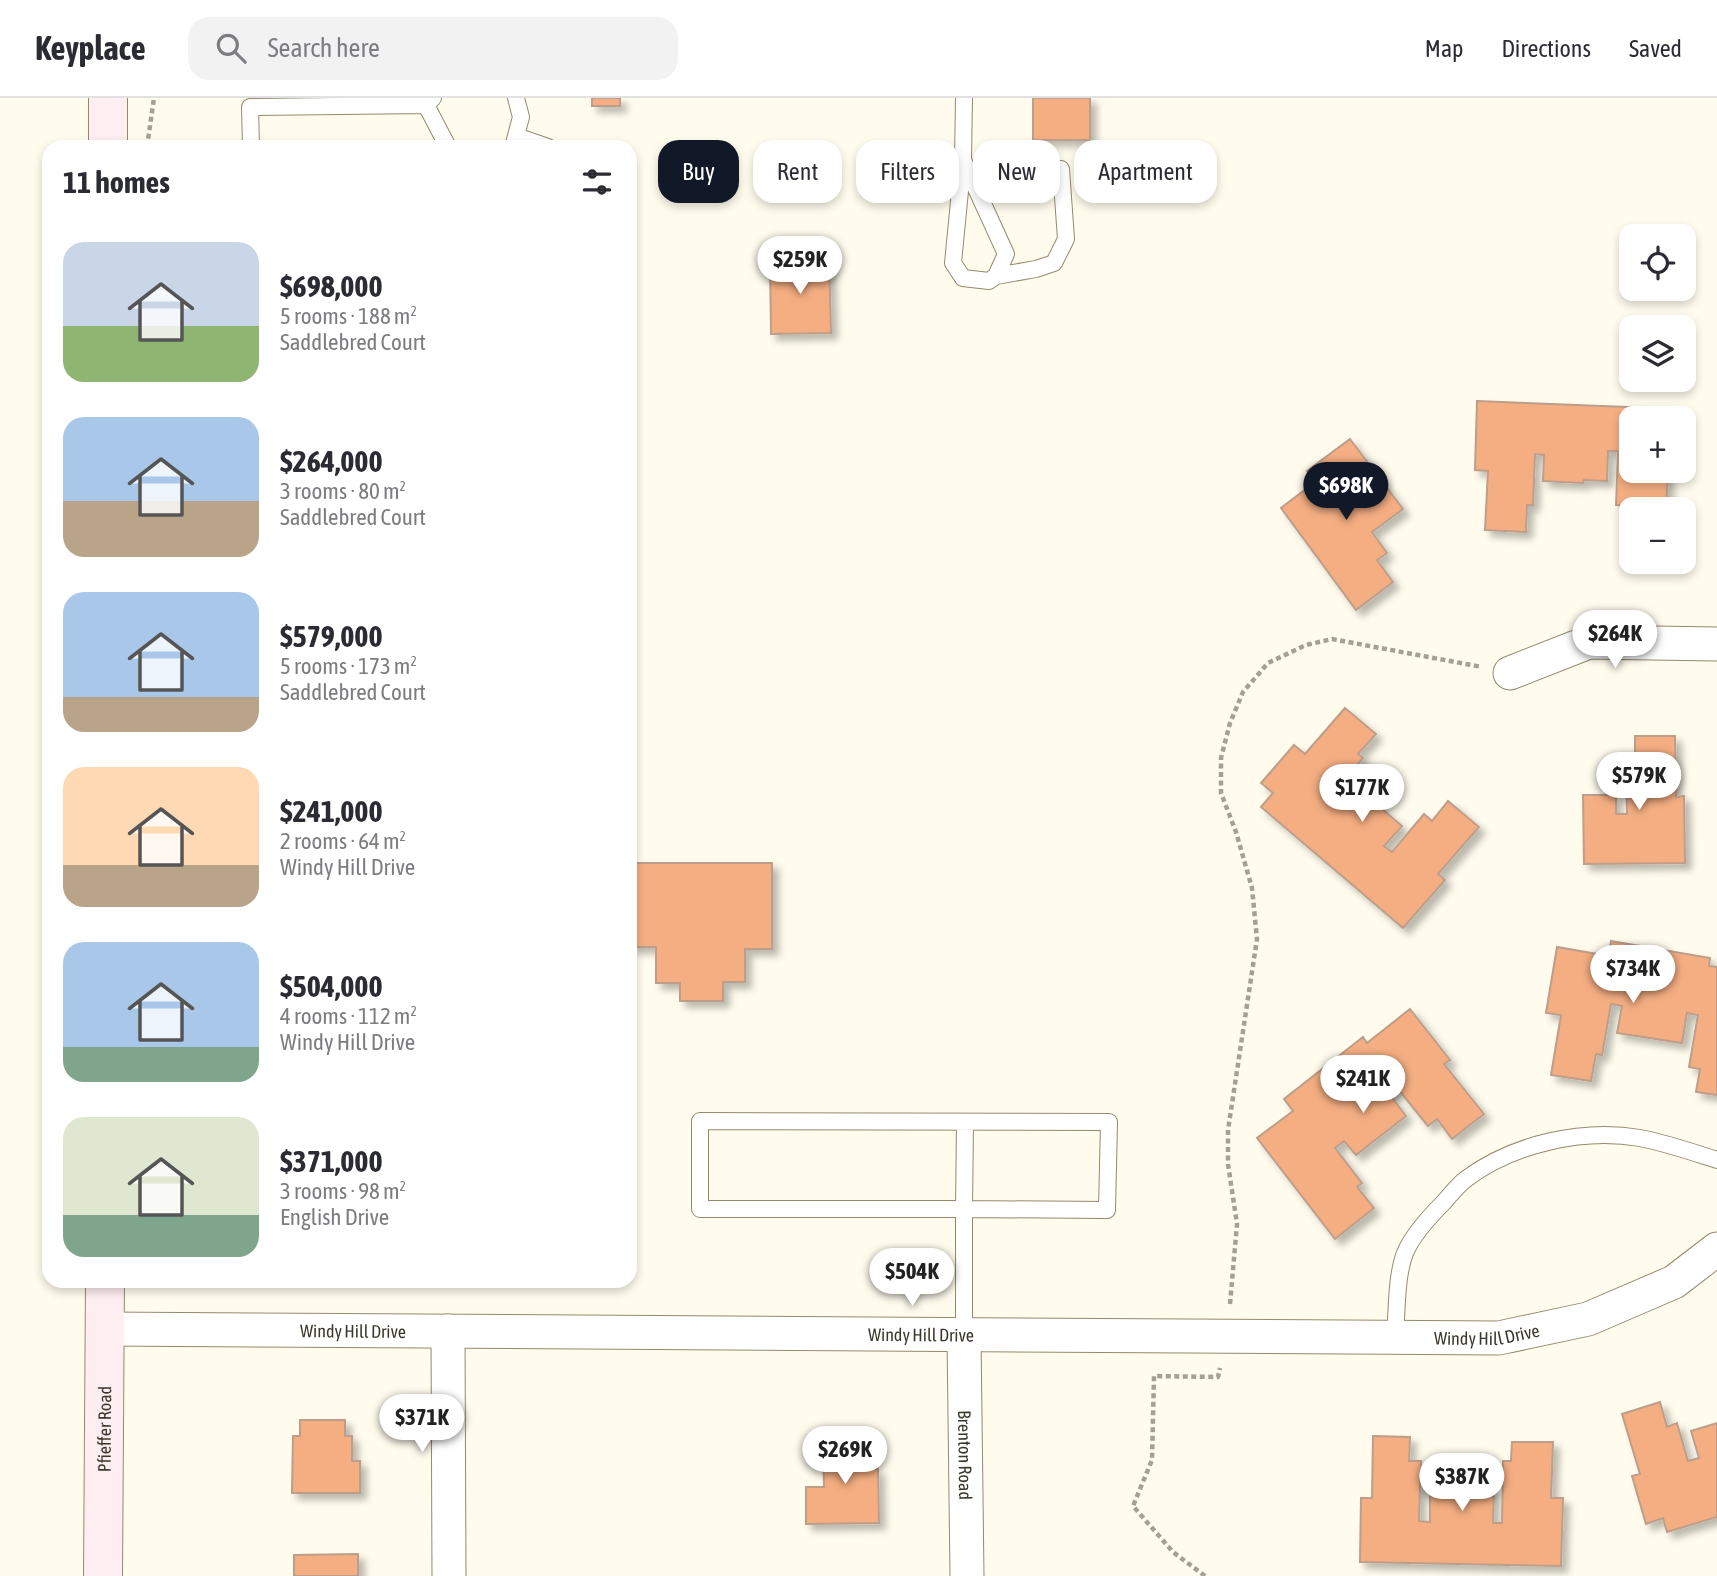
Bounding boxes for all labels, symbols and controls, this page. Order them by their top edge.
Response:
search box [188,17,678,80]
text: Keyplace [35,29,146,67]
icon: search [212,29,250,67]
text: Search here [268,33,380,63]
text: Map [1425,35,1463,62]
text: Directions [1501,35,1591,62]
text: Saved [1629,35,1682,62]
chip: Buy [658,140,739,203]
chip: Rent [753,140,842,203]
chip: Filters [856,140,959,203]
chip: New [973,140,1060,203]
chip: Apartment [1074,140,1217,203]
icon: filters [578,163,616,201]
text: 11 homes [63,165,170,199]
map controls [1619,224,1696,574]
button: locate [1619,224,1696,301]
pin: $259K [751,236,849,296]
text: $259K [773,246,827,272]
text: $698,000 [280,269,383,303]
icon: home [119,270,203,354]
text: 5 rooms · 188 m² [280,303,417,329]
button: layers [1619,315,1696,392]
text: Saddlebred Court [280,329,426,355]
button: + [1619,406,1696,483]
text: $264,000 [280,444,383,478]
icon: home [119,445,203,529]
pin: $698K [1297,462,1395,522]
text: $698K [1319,472,1373,498]
text: 3 rooms · 80 m² [280,478,406,504]
button: − [1619,497,1696,574]
text: Saddlebred Court [280,504,426,530]
pin: $264K [1566,610,1664,670]
text: $579,000 [280,619,383,653]
icon: home [119,620,203,704]
text: $264K [1588,620,1642,646]
text: 5 rooms · 173 m² [280,653,417,679]
text: Saddlebred Court [280,679,426,705]
pin: $579K [1590,752,1688,812]
text: $579K [1612,762,1666,788]
pin: $177K [1313,764,1411,824]
text: $177K [1335,774,1389,800]
text: $241,000 [280,794,383,828]
icon: home [119,795,203,879]
text: 2 rooms · 64 m² [280,828,406,854]
text: Windy Hill Drive [280,854,415,880]
pin: $734K [1584,946,1682,1005]
text: $734K [1606,955,1660,981]
text: $504,000 [280,969,383,1003]
icon: home [119,970,203,1054]
text: 4 rooms · 112 m² [280,1003,417,1029]
text: Windy Hill Drive [280,1029,415,1055]
pin: $241K [1314,1056,1412,1115]
text: $241K [1336,1065,1390,1091]
text: $371,000 [280,1144,383,1178]
icon: home [119,1145,203,1229]
text: 3 rooms · 98 m² [280,1178,406,1204]
text: English Drive [280,1204,389,1230]
pin: $504K [863,1248,961,1308]
text: $504K [885,1258,939,1284]
street label: Windy Hill Drive [1434,1319,1541,1349]
street label: Windy Hill Drive [300,1320,406,1341]
street label: Windy Hill Drive [868,1323,974,1345]
street label: Pfieffer Road [93,1386,115,1472]
pin: $371K [373,1394,471,1454]
text: $371K [395,1404,449,1430]
street label: Brenton Road [954,1410,977,1500]
pin: $269K [796,1426,894,1486]
text: $269K [818,1436,872,1462]
pin: $387K [1413,1454,1511,1513]
text: $387K [1435,1463,1489,1489]

